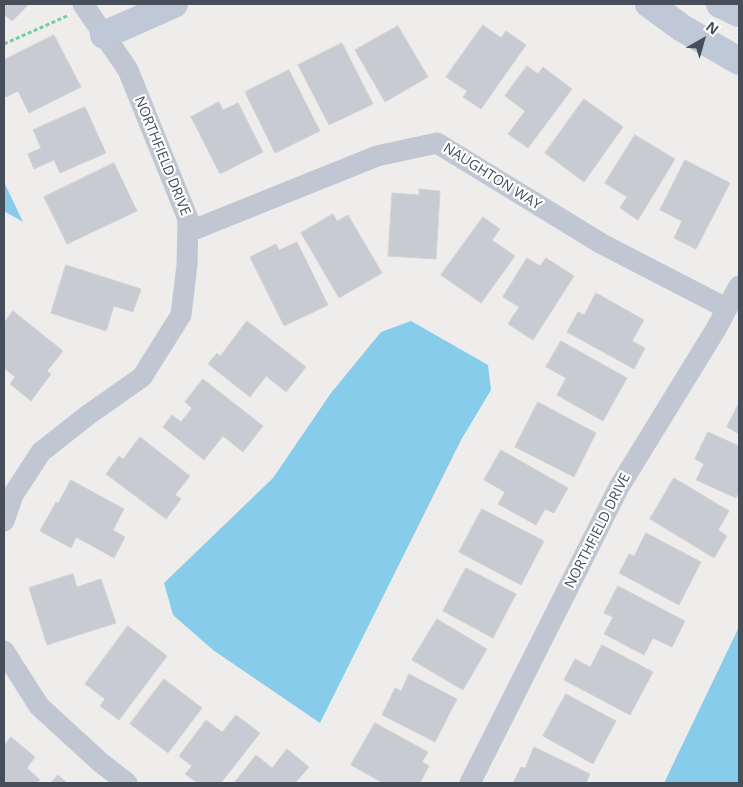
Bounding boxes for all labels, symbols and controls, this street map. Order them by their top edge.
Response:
north arrow [678,15,728,65]
text: N [702,17,723,39]
street label: NORTHFIELD DRIVE [130,94,194,218]
street label: NAUGHTON WAY [440,140,544,214]
street label: NORTHFIELD DRIVE [562,471,634,591]

